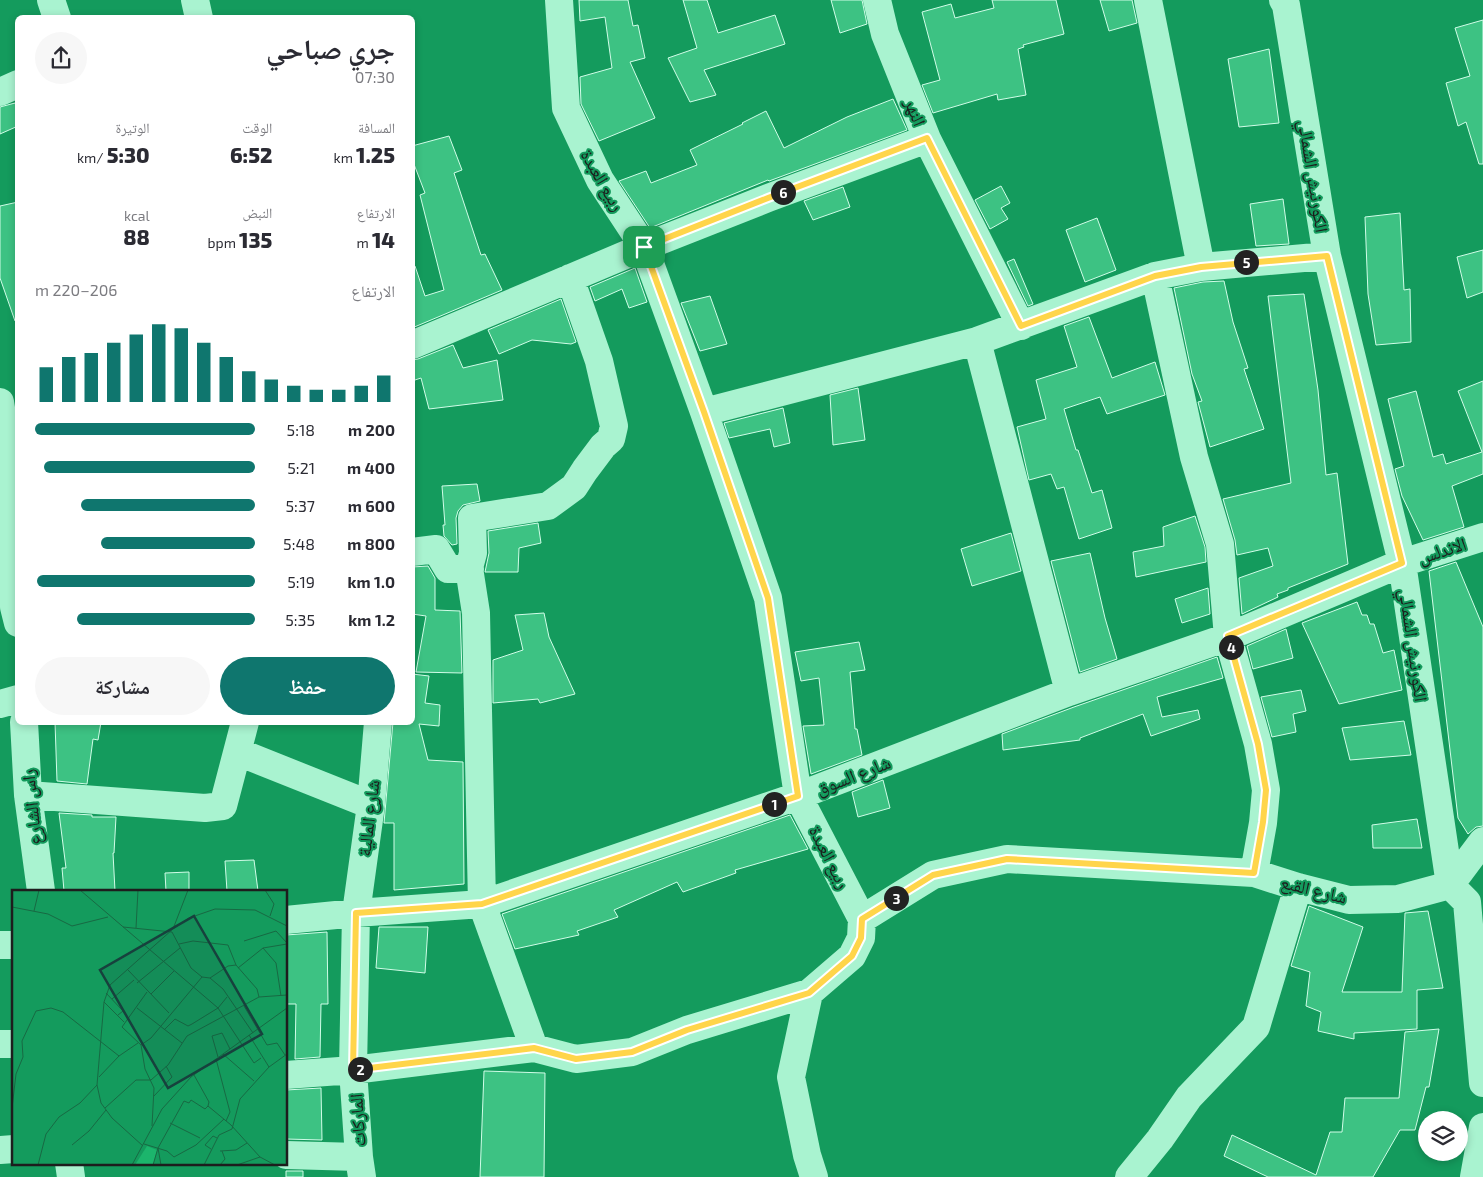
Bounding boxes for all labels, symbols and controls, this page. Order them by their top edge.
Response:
text: جري صباحي [266,31,395,65]
button: share [35,32,87,84]
text: 07:30 [355,67,395,86]
street label: النهر [900,94,931,129]
street label: الكورنيش الشمالي [1290,118,1334,235]
text: الوتيرة [116,119,150,136]
text: الوقت [242,119,272,136]
text: المسافة [358,119,395,136]
text: 5:30 [107,142,150,167]
text: 6:52 [230,142,272,167]
text: 1.25 [356,142,395,167]
street label: ربيع العبدة [575,145,629,216]
text: /km [77,149,107,166]
text: km [334,149,356,166]
pin: 6 [770,180,796,204]
text: 6 [779,184,788,201]
text: النبض [242,204,272,221]
text: الارتفاع [357,204,395,221]
text: kcal [124,207,150,224]
text: 88 [123,224,150,249]
pin [623,226,665,268]
text: 135 [239,227,272,252]
text: 14 [372,227,395,252]
icon: arrive [630,233,658,261]
text: bpm [208,234,239,251]
text: m [357,234,372,251]
pin: 5 [1234,250,1258,274]
text: 5 [1243,254,1250,271]
text: 206–220 m [35,280,118,299]
text: الارتفاع [351,281,395,300]
text: 5:18 [287,420,315,439]
text: 200 m [348,420,395,439]
text: 5:21 [287,458,315,477]
text: 400 m [347,458,395,477]
text: 5:37 [286,496,315,515]
text: 600 m [348,496,395,515]
street label: الاندلس [1415,532,1469,569]
text: 5:48 [283,534,315,553]
text: 800 m [347,534,395,553]
text: 5:19 [287,572,315,591]
text: 1.0 km [348,572,395,591]
street label: الكورنيش الشمالي [1391,587,1433,703]
text: 5:35 [285,610,315,629]
text: 1.2 km [348,610,395,629]
pin: 4 [1218,634,1244,660]
text: 4 [1227,639,1236,656]
button: مشاركة [35,657,210,715]
button: حفظ [220,657,395,715]
street label: شارع السوق [812,751,894,800]
street label: راس الشارع [16,768,47,846]
street label: شارع المالية [352,779,385,858]
pin: 1 [762,792,786,816]
text: 1 [771,796,778,813]
street label: ربيع العبدة [803,822,855,893]
street label: شارع القبع [1278,870,1349,910]
pin: 3 [884,886,908,910]
inset map [12,890,288,1164]
text: 3 [893,890,900,907]
pin: 2 [348,1056,372,1082]
text: 2 [356,1061,365,1078]
street label: الماركات [344,1093,370,1147]
map controls [1418,1111,1468,1161]
button: layers [1418,1111,1468,1161]

